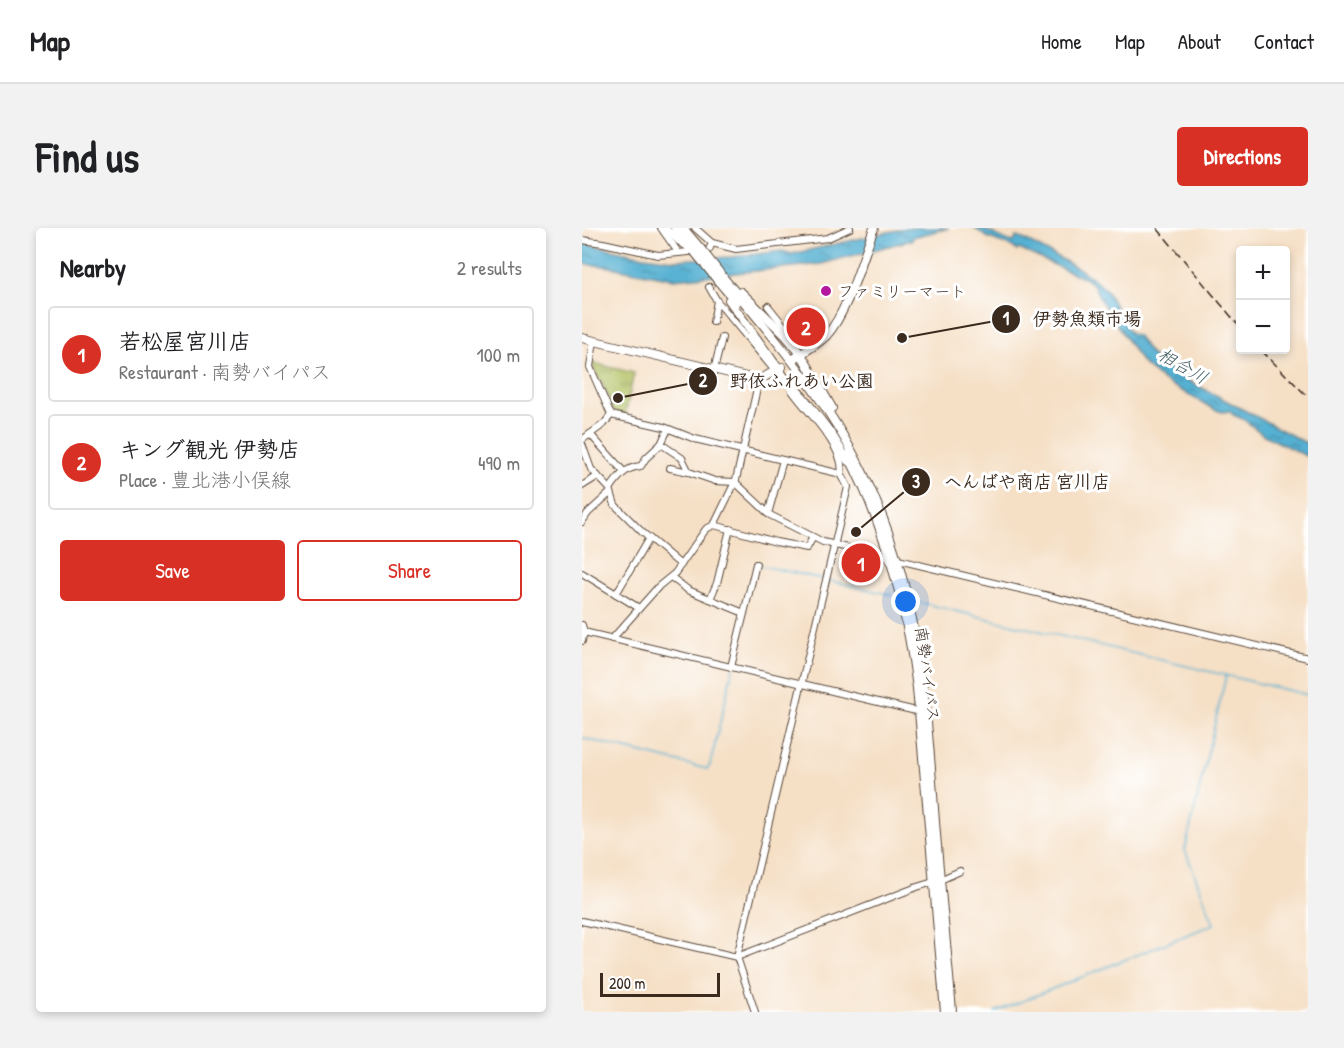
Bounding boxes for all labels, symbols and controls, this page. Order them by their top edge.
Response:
text: Map [30,22,70,60]
text: Home [1041,27,1082,56]
text: Map [1115,27,1145,56]
text: About [1178,27,1221,56]
text: Contact [1254,27,1314,56]
button: Directions [1177,127,1308,186]
text: Find us [36,128,139,185]
map controls [1236,246,1290,354]
button: + [1236,246,1290,300]
text: Nearby [60,250,126,285]
text: 2 results [457,254,522,281]
place label: ファミリーマート [838,280,966,302]
marker: ファミリーマート [819,284,833,298]
button: − [1236,300,1290,354]
callout: 伊勢魚類市場 [991,301,1153,337]
pin: 2 [786,304,826,350]
text: 1 [1003,306,1010,331]
text: 伊勢魚類市場 [1033,306,1141,331]
text: 若松屋宮川店 [119,326,251,356]
text: 1 [78,341,85,368]
text: 100 m [477,341,520,368]
water label: 相合川 [1154,341,1213,390]
text: Restaurant · 南勢バイパス [119,358,331,385]
callout: 野依ふれあい公園 [688,363,886,399]
text: 2 [699,368,708,393]
text: 野依ふれあい公園 [730,368,874,393]
text: キング観光 伊勢店 [119,434,300,464]
text: 2 [77,449,86,476]
text: 490 m [478,449,520,476]
callout: へんばや商店 宮川店 [901,464,1122,500]
text: Place · 豊北港小俣線 [119,466,291,493]
text: 3 [912,469,920,494]
text: へんばや商店 宮川店 [944,469,1110,494]
button: Save [60,540,285,601]
button: Share [297,540,522,601]
pin: 1 [842,540,880,586]
your location [891,587,920,616]
street label: 南勢バイパス [910,625,946,723]
scale bar [600,970,720,998]
text: 200 m [609,972,645,994]

